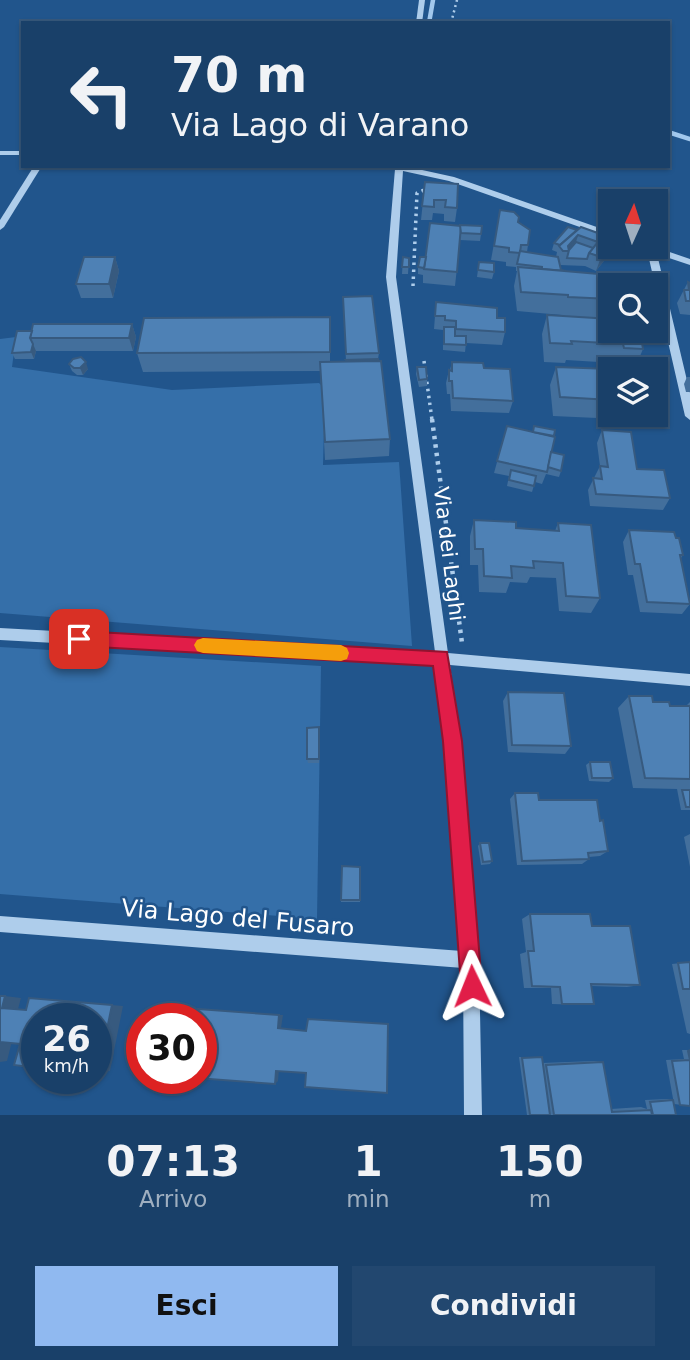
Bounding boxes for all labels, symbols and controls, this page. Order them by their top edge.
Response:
text: 70 m [171,47,307,104]
icon: left [56,49,147,140]
text: Via Lago di Varano [171,106,469,144]
north arrow [598,189,668,259]
map controls [598,189,668,427]
button: search [598,273,668,343]
button: layers [598,357,668,427]
street label: Via dei Laghi [429,485,469,623]
pin [49,609,109,669]
icon: arrive [60,620,98,658]
street label: Via Lago del Fusaro [120,894,356,942]
position arrow [435,949,509,1023]
speed limit sign: 30 [126,1003,217,1094]
text: 26 [42,1019,91,1059]
text: km/h [44,1055,89,1076]
text: 07:13 [106,1137,240,1186]
text: 1 [353,1137,383,1186]
text: 150 [496,1137,584,1186]
text: Arrivo [139,1186,207,1212]
text: min [346,1186,390,1212]
text: m [529,1186,551,1212]
button: Esci [35,1266,338,1346]
button: Condividi [352,1266,655,1346]

